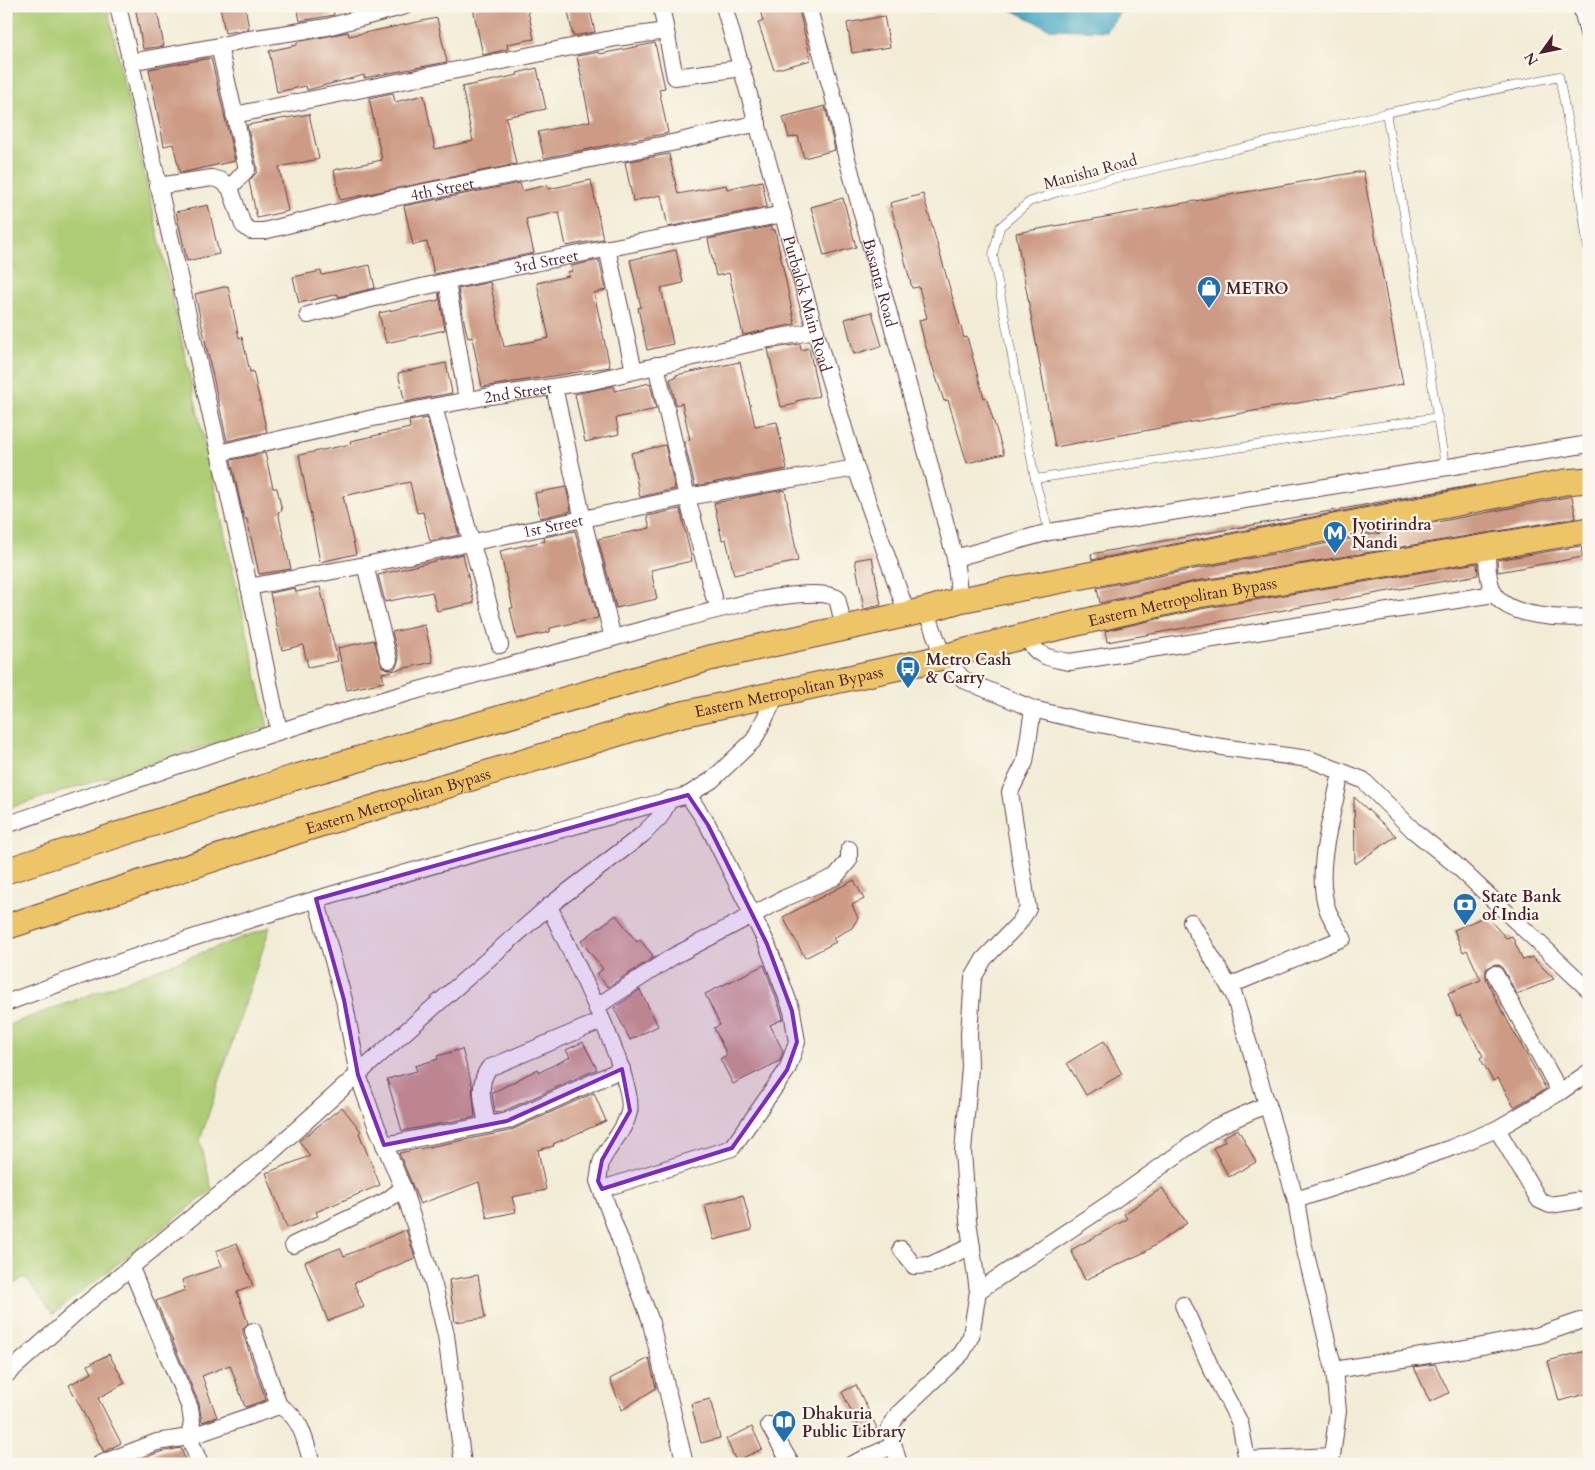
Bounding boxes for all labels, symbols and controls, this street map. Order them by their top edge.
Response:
north arrow [1518,28,1568,78]
text: N [1520,49,1543,69]
street label: Manisha Road [1041,149,1140,195]
street label: 4th Street [408,172,476,207]
street label: Purbalok Main Road [777,233,837,375]
street label: Basanta Road [857,236,902,330]
street label: 3rd Street [512,244,580,279]
shop icon: METRO [1196,275,1222,309]
place label: METRO [1226,278,1288,300]
street label: 2nd Street [482,377,553,409]
street label: 1st Street [521,509,585,543]
place label: Jyotirindra Nandi [1350,514,1432,554]
metro station icon: Jyotirindra Nandi [1322,520,1348,554]
street label: Eastern Metropolitan Bypass [1086,572,1279,632]
place label: Metro Cash & Carry [926,649,1011,689]
bus stop icon: Metro Cash & Carry [895,655,921,689]
street label: Eastern Metropolitan Bypass [693,661,885,723]
street label: Eastern Metropolitan Bypass [303,763,493,840]
place label: State Bank of India [1482,886,1562,926]
bank icon: State Bank of India [1452,892,1478,926]
place label: Dhakuria Public Library [802,1403,906,1443]
library icon: Dhakuria Public Library [771,1409,797,1443]

